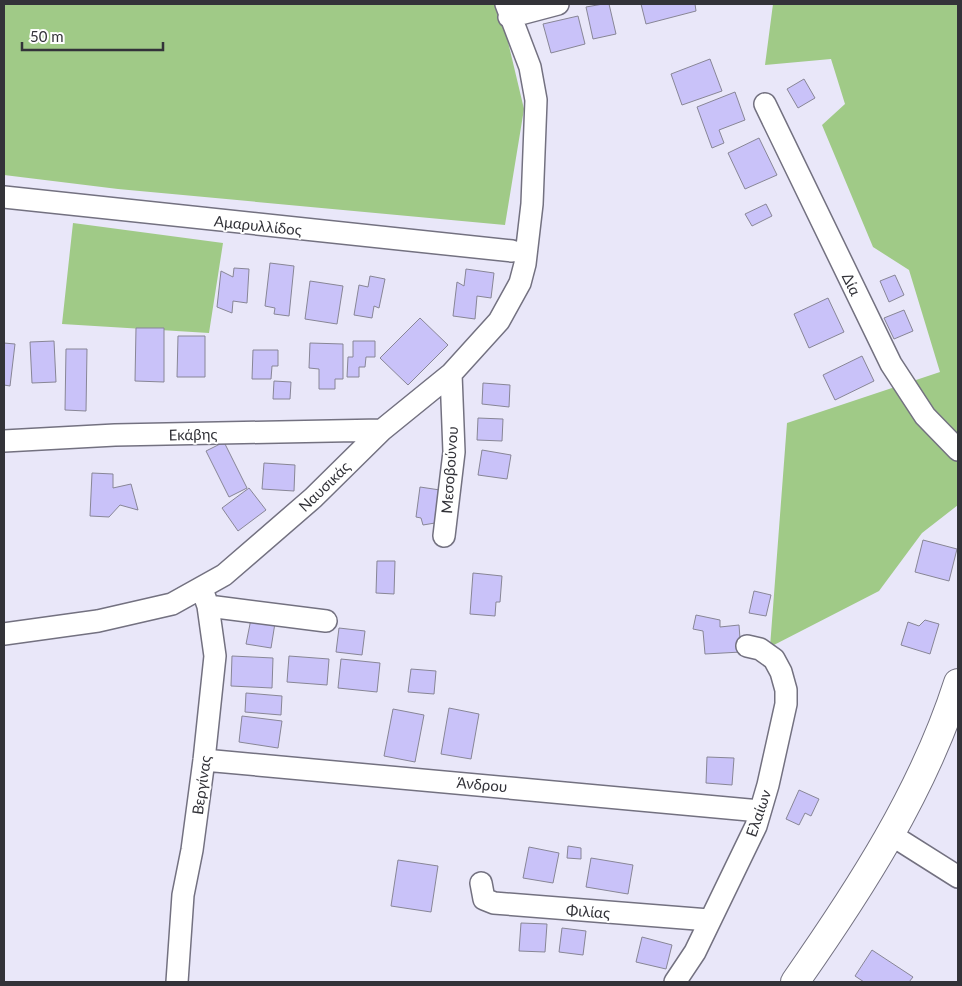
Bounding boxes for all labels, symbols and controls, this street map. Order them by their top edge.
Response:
scale bar [22,20,164,52]
text: 50 m [30,27,64,45]
street label: Αμαρυλλίδος [213,211,303,239]
street label: Δία [839,270,865,298]
street label: Εκάβης [169,425,218,443]
street label: Μεσοβούνου [437,426,461,514]
street label: Ναυσικάς [295,457,353,515]
street label: Βεργίνας [188,754,214,816]
street label: Άνδρου [456,773,508,795]
street label: Ελαίων [742,787,774,839]
street label: Φιλίας [565,900,611,922]

